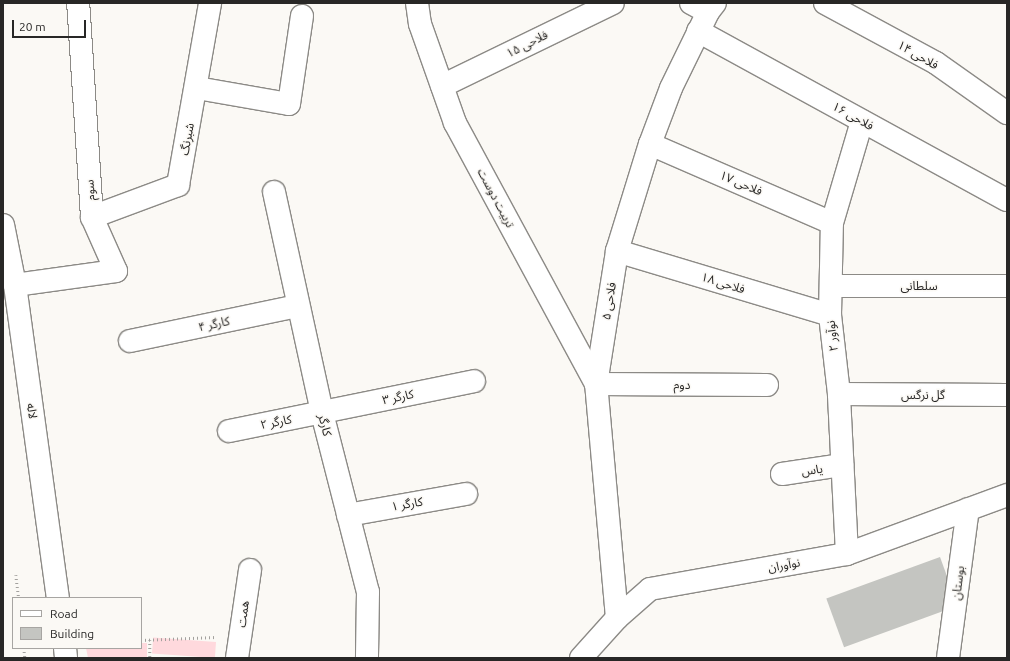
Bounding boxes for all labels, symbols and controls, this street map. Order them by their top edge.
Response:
scale bar [14,12,88,38]
text: 20 m [19,20,46,33]
street label: فلاحی ۱۵ [504,27,550,61]
street label: فلاحی ۱۴ [895,38,941,72]
street label: فلاحی ۱۶ [830,99,876,133]
street label: شبرنگ [177,122,197,156]
street label: تربیت دوست [474,166,518,230]
street label: فلاحی ۱۷ [718,168,764,198]
street label: سوم [82,179,98,201]
street label: فلاحی ۱۸ [699,270,747,296]
street label: سلطانی [900,279,938,293]
street label: فلاحی ۵ [599,281,619,321]
street label: کارگر ۴ [197,314,231,334]
street label: نوآور ۲ [823,320,841,352]
street label: دوم [674,378,690,392]
street label: کارگر ۳ [381,387,415,407]
street label: گل نرگس [901,388,945,402]
street label: لاله [24,402,40,420]
street label: کارگر ۲ [259,412,293,432]
street label: کارگر [315,413,335,437]
street label: یاس [800,461,824,479]
street label: کارگر ۱ [390,494,424,514]
street label: نوآوران [767,555,801,575]
street label: بوستان [949,565,967,601]
legend [12,597,142,649]
street label: همت [234,600,252,628]
text: Road [50,607,78,620]
text: Building [50,627,94,640]

